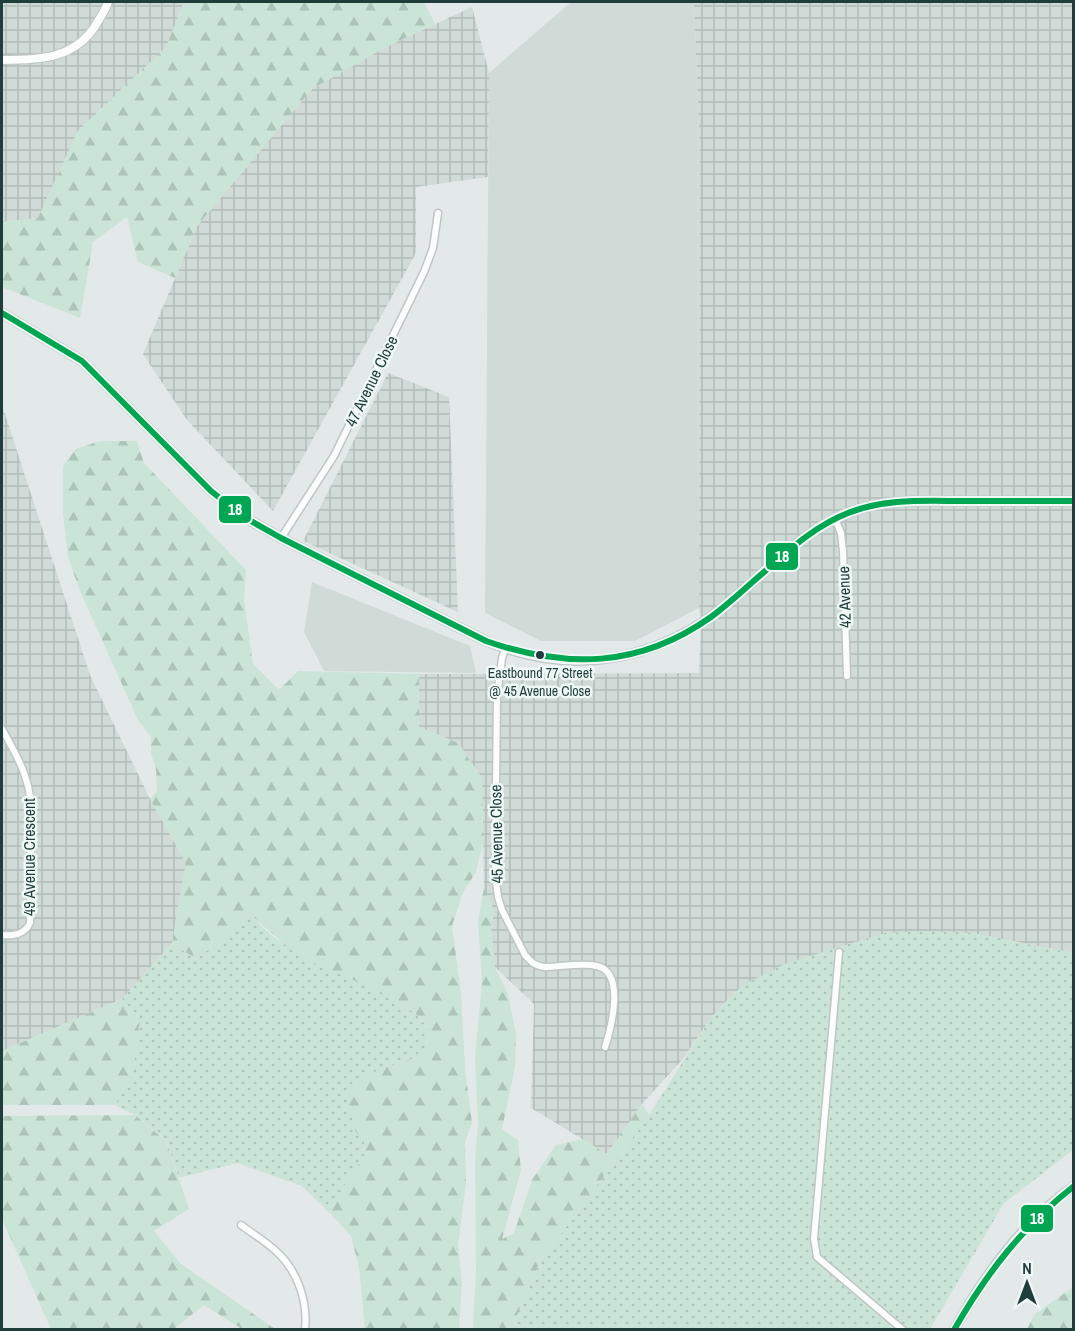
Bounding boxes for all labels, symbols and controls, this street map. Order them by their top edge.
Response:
street label: 47 Avenue Close [339,332,403,430]
line badge: 18 [218,495,252,524]
text: 18 [228,498,242,520]
line badge: 18 [765,542,799,571]
text: 18 [775,545,789,567]
street label: 42 Avenue [832,566,856,628]
marker: Eastbound 77 Street @ 45 Avenue Close [534,649,546,661]
place label: Eastbound 77 Street @ 45 Avenue Close [488,664,592,700]
street label: 45 Avenue Close [484,784,508,884]
street label: 49 Avenue Crescent [18,798,40,916]
line badge: 18 [1020,1204,1054,1233]
text: 18 [1030,1207,1044,1229]
north arrow [997,1253,1057,1313]
text: N [1022,1257,1032,1279]

